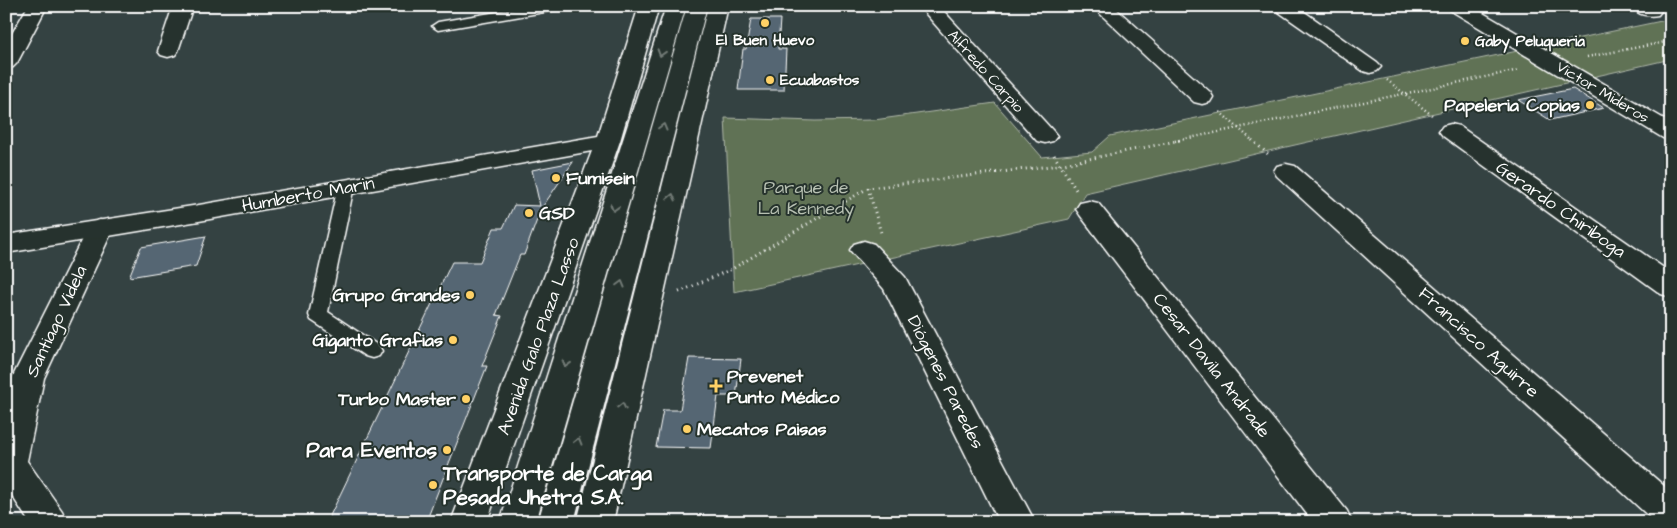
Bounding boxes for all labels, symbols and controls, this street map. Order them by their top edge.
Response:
marker: El Buen Huevo [759,17,771,29]
street label: Alfredo Carpio [943,25,1029,118]
place label: El Buen Huevo [716,30,815,51]
place label: Gaby Peluqueria [1475,31,1585,53]
marker: Gaby Peluqueria [1459,35,1471,47]
one-way arrow [657,48,667,56]
street label: Victor Mideros [1552,56,1653,129]
place label: Ecuabastos [780,70,860,91]
marker: Ecuabastos [764,74,776,86]
place label: Papeleria Copias [1444,93,1580,118]
marker: Papeleria Copias [1584,99,1596,111]
one-way arrow [657,123,668,132]
street label: Gerardo Chiriboga [1490,155,1631,264]
place label: Fumisein [566,166,635,191]
street label: Humberto Marin [240,171,376,218]
marker: Fumisein [550,172,562,184]
park label: Parque de La Kennedy [758,175,854,222]
one-way arrow [666,193,677,202]
place label: GSD [539,201,575,226]
one-way arrow [609,204,619,212]
marker: GSD [523,207,535,219]
street label: Avenida Galo Plaza Lasso [491,234,586,438]
street label: Santiago Videla [20,261,94,382]
one-way arrow [615,280,626,289]
street label: Francisco Aguirre [1412,281,1545,404]
place label: Grupo Grandes [333,283,460,308]
street label: Cesar Davila Andrade [1147,288,1276,443]
marker: Grupo Grandes [464,289,476,301]
street label: Diógenes Paredes [900,311,990,454]
place label: Giganto Grafias [313,328,443,354]
marker: Giganto Grafias [447,334,459,346]
one-way arrow [562,359,572,367]
place label: Prevenet Punto Médico [727,364,840,410]
marker: Prevenet Punto Médico [709,379,723,393]
place label: Turbo Master [337,387,456,412]
marker: Turbo Master [460,393,472,405]
one-way arrow [616,402,627,411]
place label: Mecatos Paisas [697,417,826,442]
marker: Mecatos Paisas [681,423,693,435]
place label: Para Eventos [306,436,437,465]
one-way arrow [572,437,583,445]
marker: Para Eventos [441,444,453,456]
place label: Transporte de Carga Pesada Jhetra S.A. [442,459,652,512]
marker: Transporte de Carga Pesada Jhetra S.A. [427,479,439,491]

